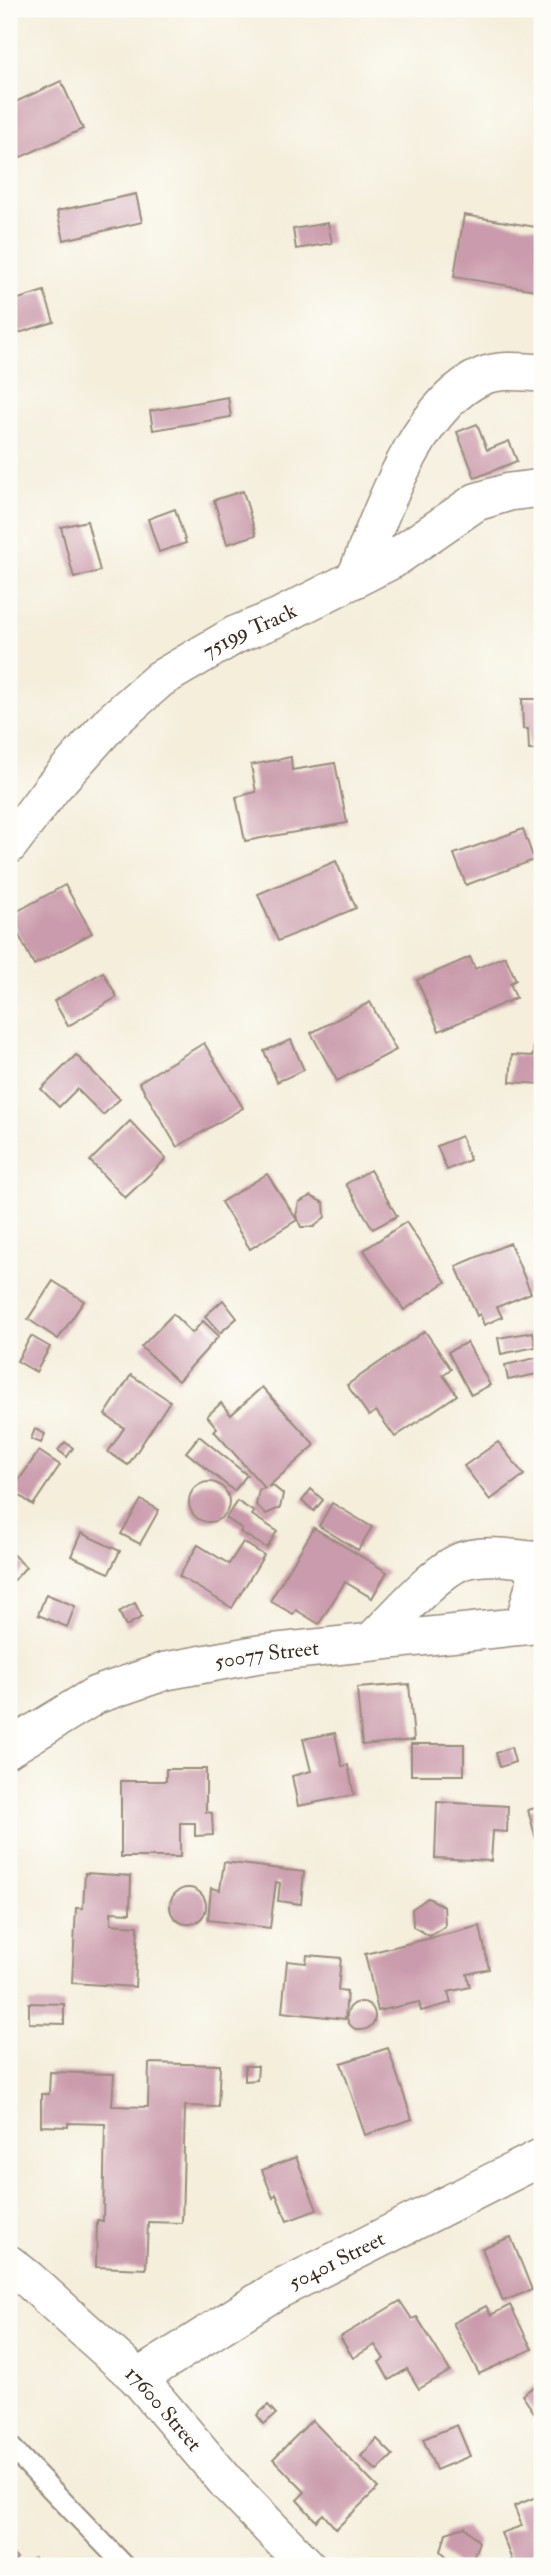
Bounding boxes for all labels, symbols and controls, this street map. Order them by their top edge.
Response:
street label: 75199 Track [198,597,301,665]
street label: 50077 Street [212,1634,320,1675]
street label: 50401 Street [284,2225,389,2296]
street label: 17600 Street [120,2360,208,2457]

